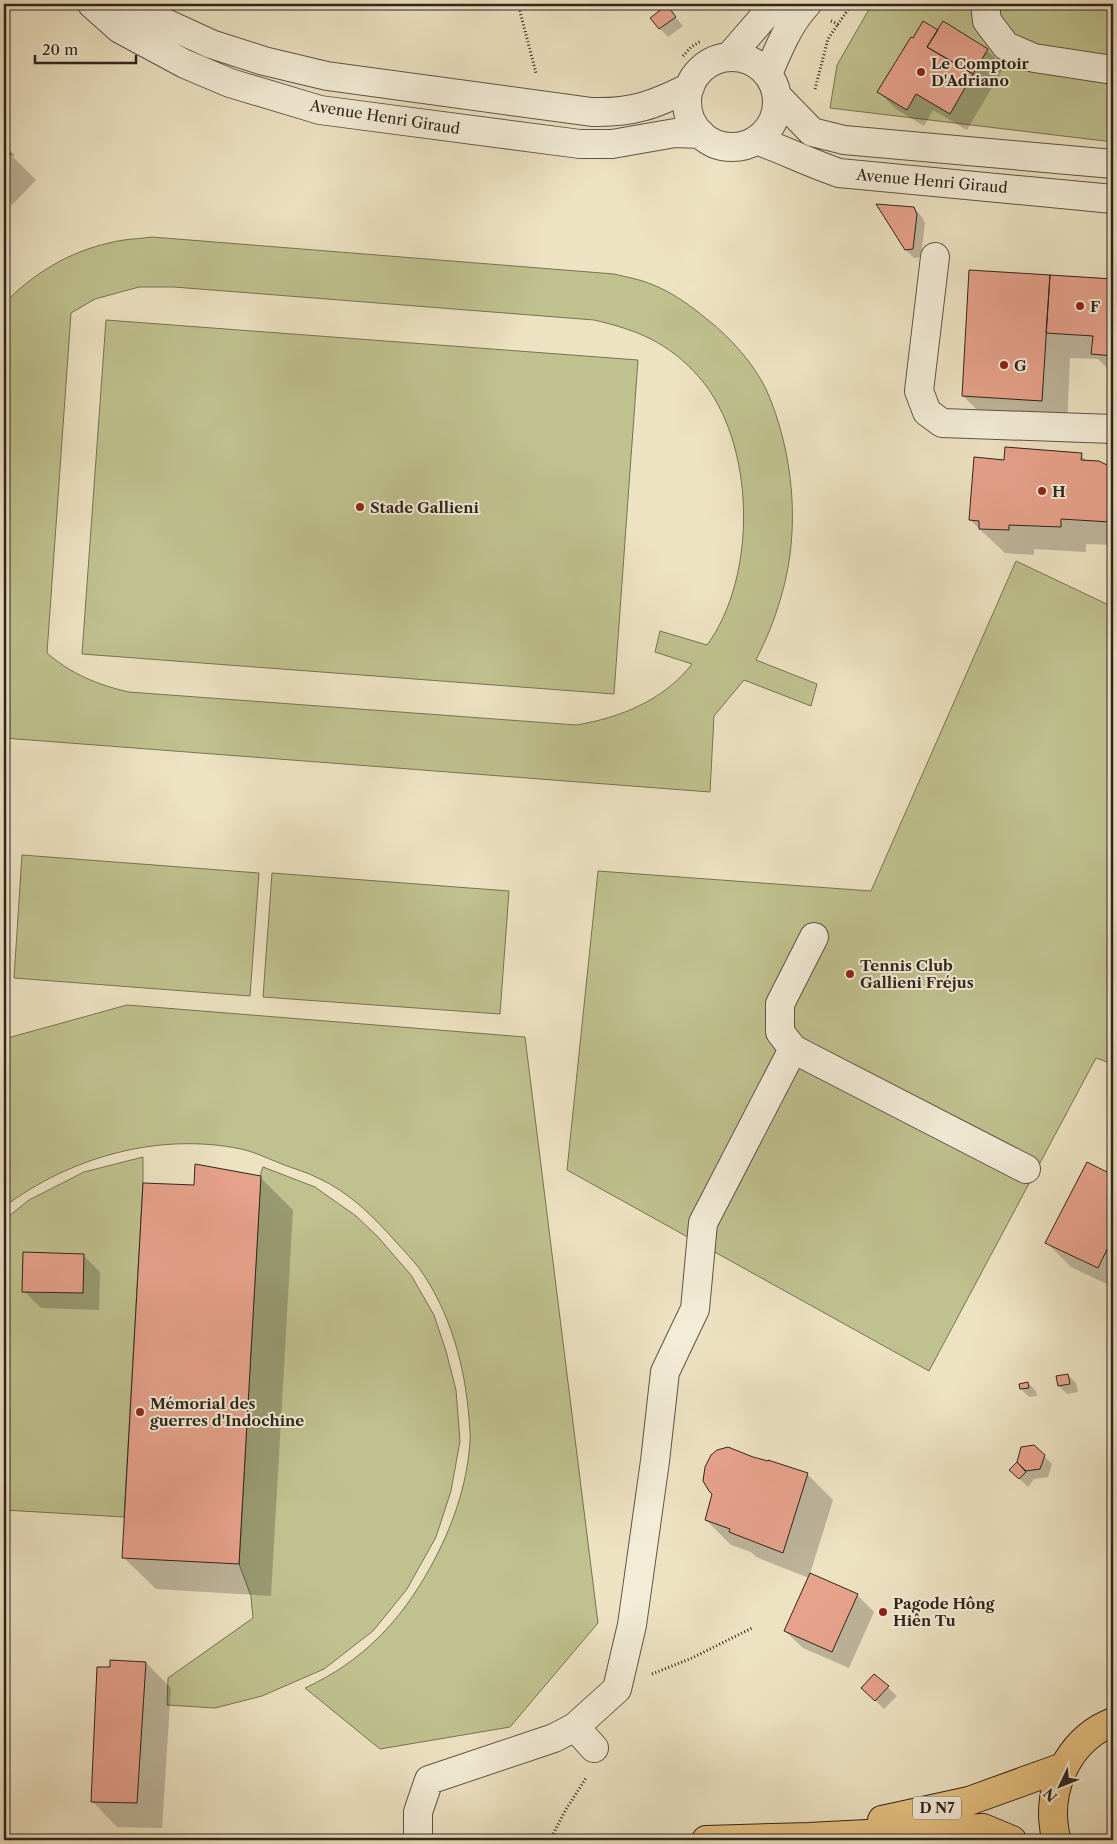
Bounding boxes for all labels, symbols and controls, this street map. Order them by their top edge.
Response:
scale bar [35,32,136,64]
text: 20 m [42,40,78,59]
place label: Le Comptoir D'Adriano [931,54,1030,90]
marker: Le Comptoir D'Adriano [915,66,927,78]
street label: Avenue Henri Giraud [308,96,461,138]
street label: Avenue Henri Giraud [855,165,1008,197]
place label: F [1090,297,1100,316]
marker: F [1074,300,1086,312]
place label: G [1014,356,1027,375]
marker: G [998,359,1010,371]
place label: H [1052,482,1066,501]
marker: H [1036,485,1048,497]
place label: Stade Gallieni [370,498,480,517]
marker: Stade Gallieni [354,501,366,513]
place label: Tennis Club Gallieni Fréjus [860,956,974,992]
marker: Tennis Club Gallieni Fréjus [844,968,856,980]
place label: Mémorial des guerres d'Indochine [149,1394,304,1430]
marker: Mémorial des guerres d'Indochine [134,1406,146,1418]
place label: Pagode Hông Hiên Tu [893,1594,995,1630]
marker: Pagode Hông Hiên Tu [877,1606,889,1618]
north arrow [1034,1762,1084,1812]
text: N [1040,1784,1061,1805]
road number: D N7 [913,1796,961,1820]

